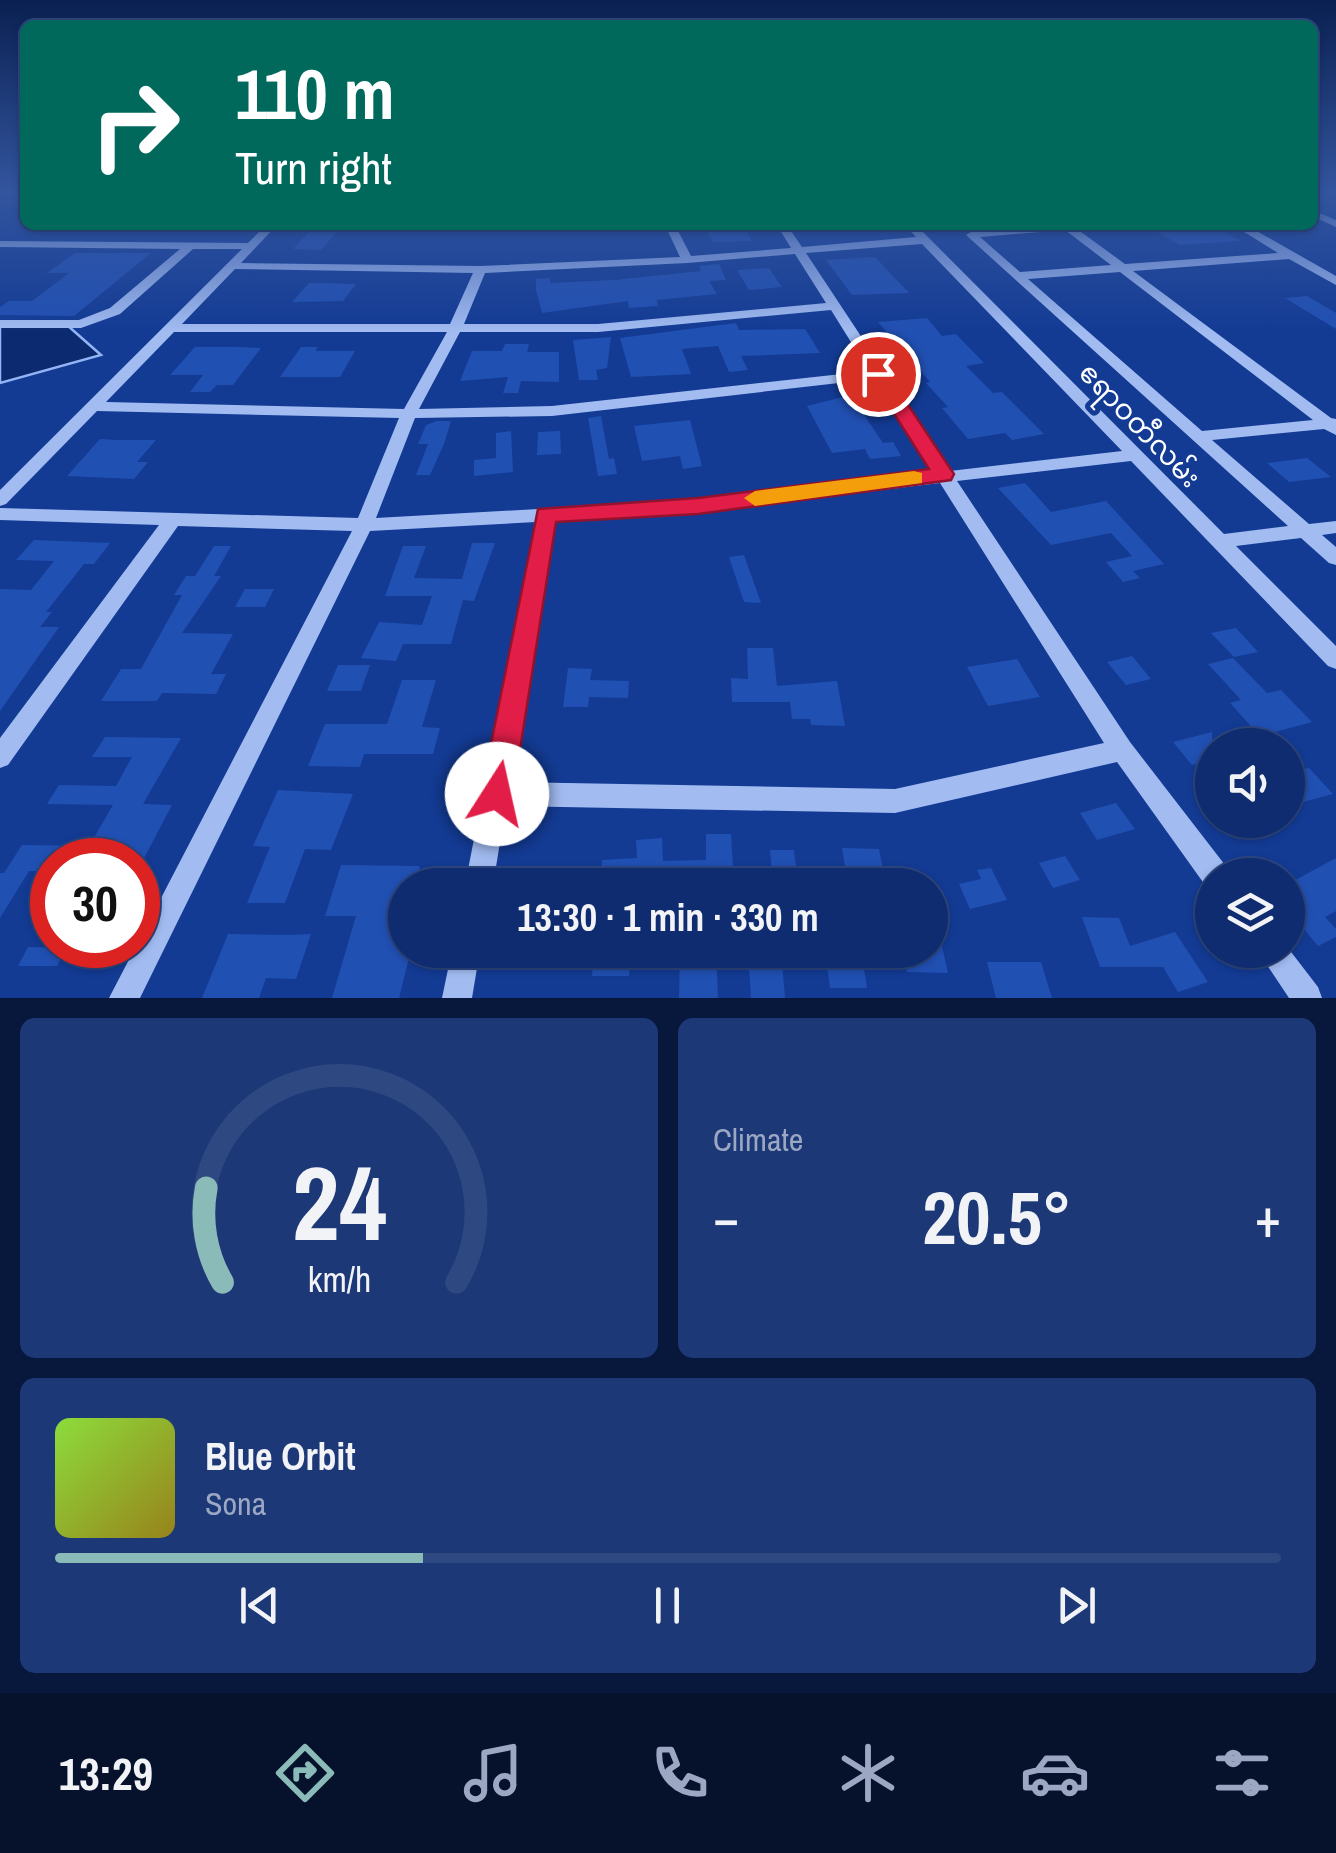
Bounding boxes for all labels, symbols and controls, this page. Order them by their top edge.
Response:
text: 110 m [235,47,395,141]
icon: right [70,60,200,190]
text: Turn right [235,137,392,198]
pin [836,332,921,417]
icon: arrive [851,347,906,402]
street label: ဧရာဝတီလမ်း [1068,354,1209,499]
map controls [1195,728,1305,968]
button: sound [1195,728,1305,838]
position arrow [445,742,549,846]
speed limit sign: 30 [30,838,160,968]
button: layers [1195,858,1305,968]
text: 13:30 · 1 min · 330 m [517,892,819,943]
text: Climate [713,1118,803,1161]
text: 24 [292,1132,386,1272]
text: 20.5° [922,1166,1072,1267]
text: − [713,1180,739,1254]
text: + [1255,1180,1281,1254]
text: km/h [307,1255,371,1303]
text: Blue Orbit [205,1431,356,1482]
text: Sona [205,1482,266,1525]
icon: previous [232,1578,287,1633]
icon: pause [640,1578,695,1633]
icon: next [1049,1578,1104,1633]
icon: directions [270,1738,340,1808]
icon: music [458,1738,528,1808]
icon: phone [645,1738,715,1808]
icon: climate [833,1738,903,1808]
icon: car [1020,1738,1090,1808]
icon: filters [1207,1738,1277,1808]
text: 13:29 [59,1743,153,1804]

